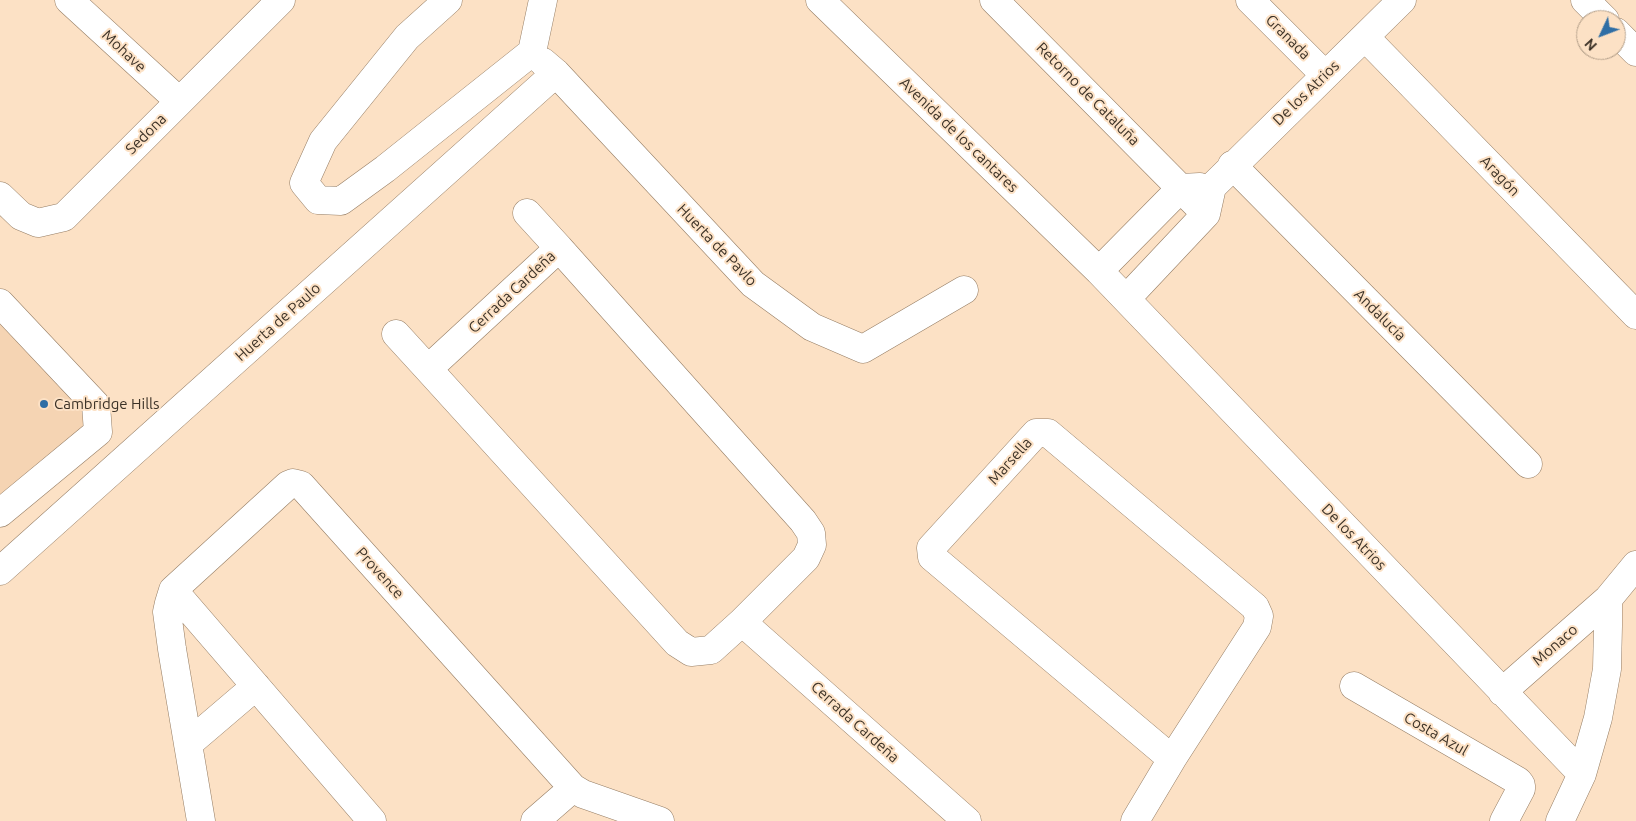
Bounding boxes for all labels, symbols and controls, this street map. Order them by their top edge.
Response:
north arrow [1576,10,1626,60]
street label: Granada [1262,11,1314,63]
street label: Mohave [98,26,150,76]
text: N [1581,35,1600,54]
street label: Retorno de Cataluña [1033,39,1143,149]
street label: De los Atrios [1269,57,1343,129]
street label: Avenida de los cantares [896,74,1022,196]
street label: Sedona [122,110,170,158]
street label: Aragón [1476,152,1524,200]
street label: Huerta de Pavlo [673,200,761,290]
street label: Cerrada Cardeña [465,247,559,337]
street label: Huerta de Paulo [232,279,324,365]
street label: Andalucía [1350,285,1410,345]
place label: Cambridge Hills [54,395,160,413]
marker: Cambridge Hills [38,398,50,410]
street label: Marsella [984,434,1036,488]
street label: De los Atrios [1318,500,1390,574]
street label: Provence [352,544,408,602]
street label: Monaco [1529,621,1581,669]
street label: Cerrada Cardeña [807,678,903,766]
street label: Costa Azul [1401,708,1471,760]

